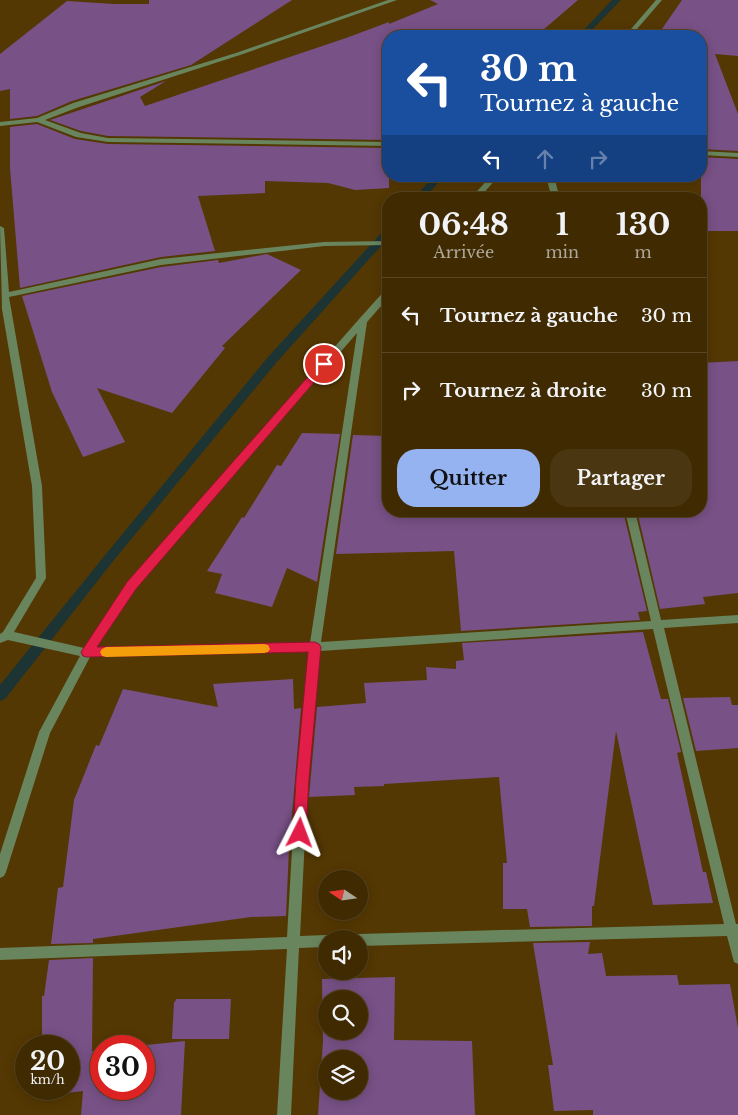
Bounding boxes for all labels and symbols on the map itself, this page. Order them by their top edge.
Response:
pin [303,343,345,385]
position arrow [273,806,325,858]
north arrow [318,870,368,920]
speed limit sign: 30 [90,1035,155,1100]

